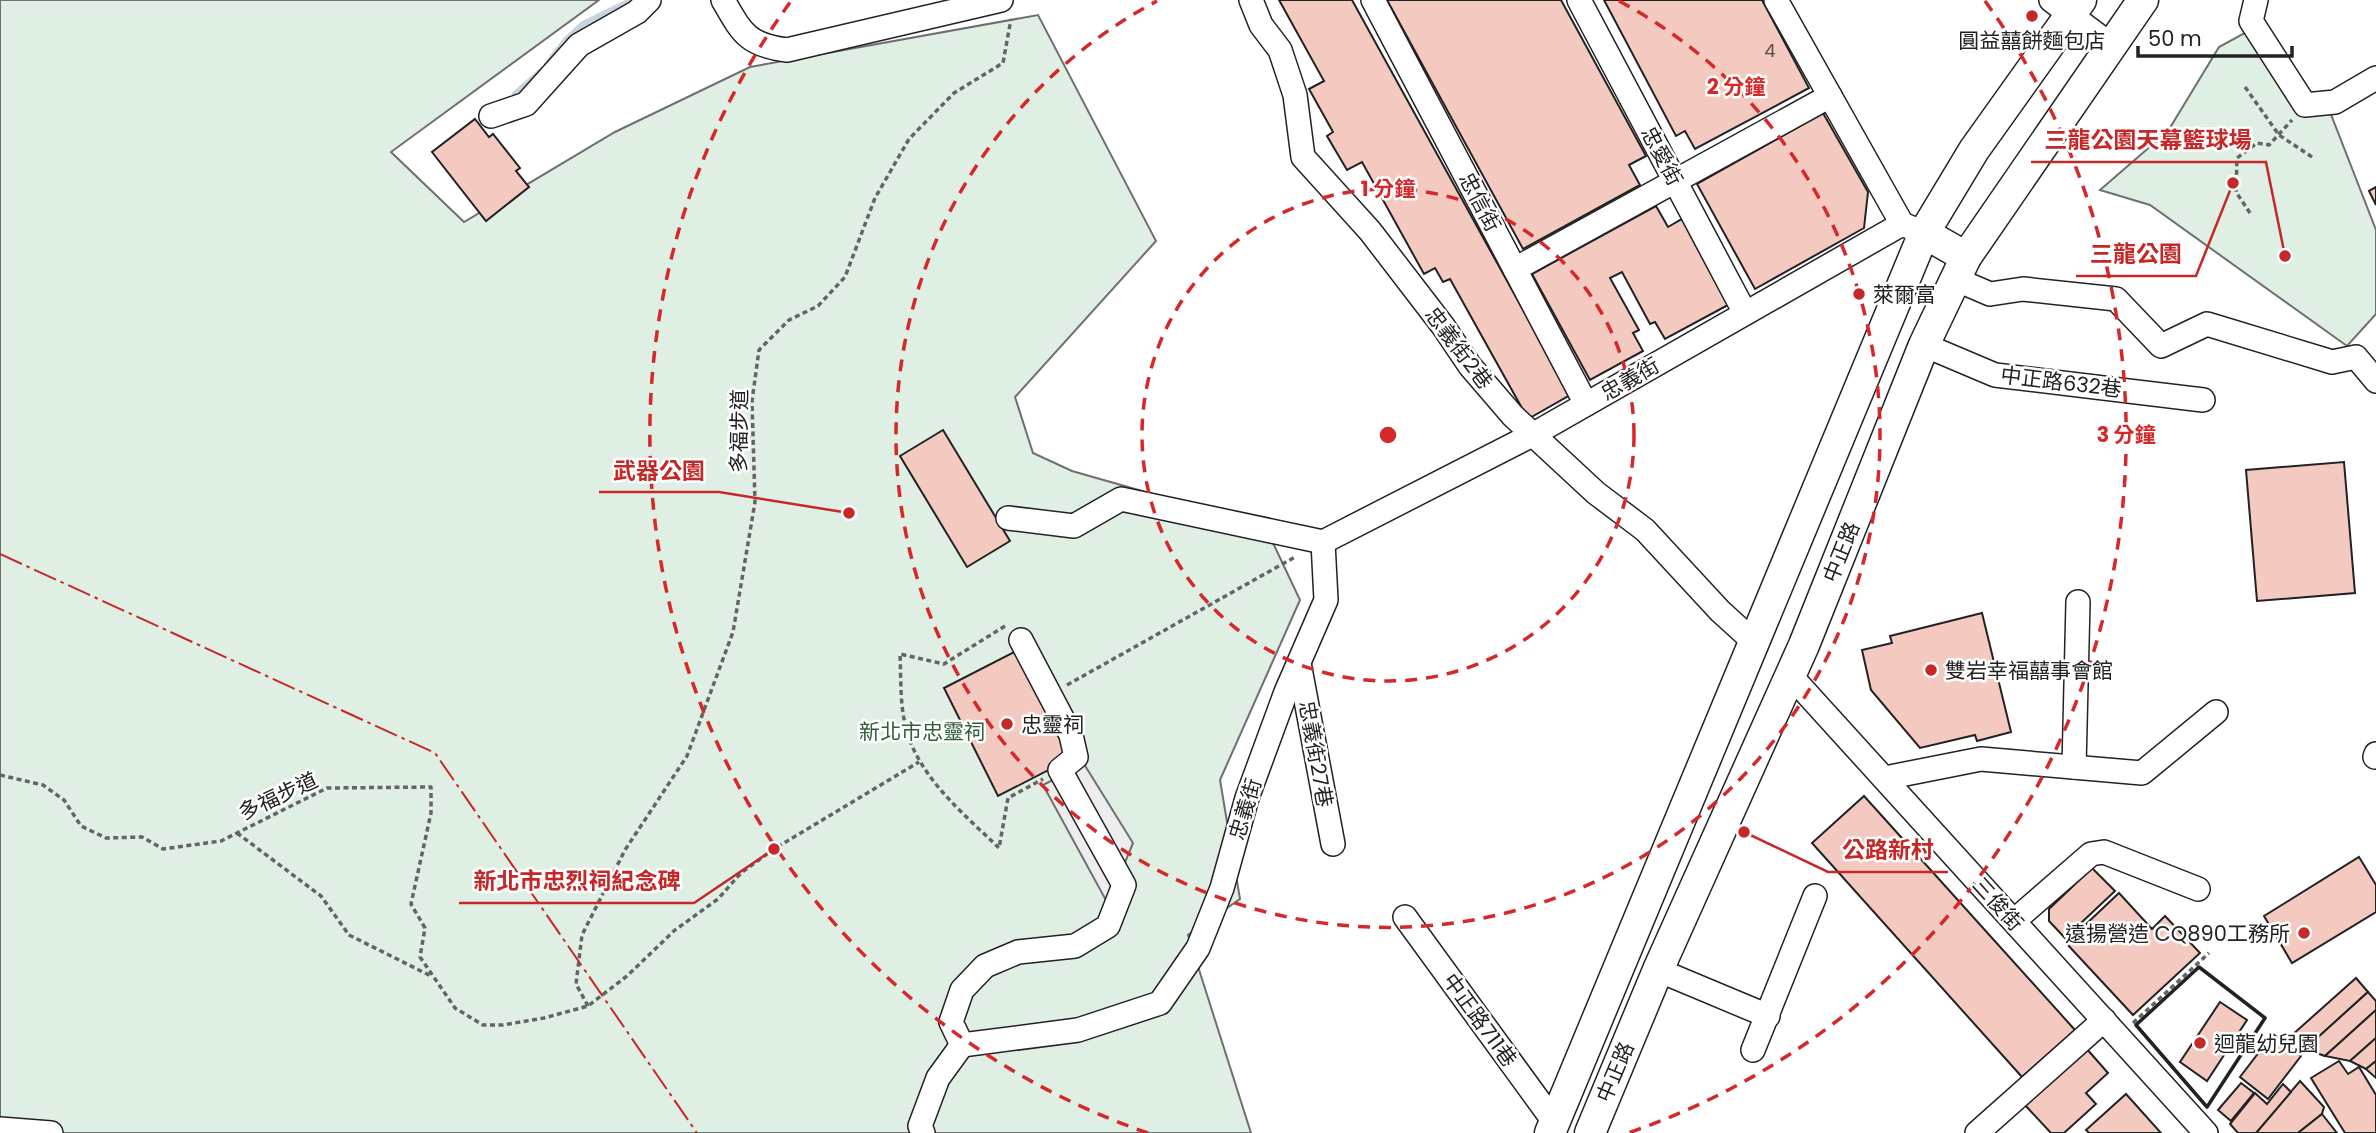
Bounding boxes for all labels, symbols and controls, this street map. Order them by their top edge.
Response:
marker: 圓益囍餅麵包店 [2024,8,2040,24]
scale bar [2138,14,2292,58]
text: 50 m [2148,24,2202,53]
place label: 圓益囍餅麵包店 [1959,26,2106,55]
house number: 4 [1764,38,1776,63]
text: 2 分鐘 [1707,72,1765,101]
callout: 三龍公園天幕籃球場 [2031,118,2266,162]
street label: 忠愛街 [1634,121,1690,191]
text: 三龍公園天幕籃球場 [2045,124,2252,156]
street label: 忠信街 [1452,167,1508,237]
text: 1 分鐘 [1361,174,1415,203]
callout: 三龍公園 [2076,232,2196,276]
text: 三龍公園 [2090,238,2182,270]
place label: 萊爾富 [1873,280,1936,309]
marker: 萊爾富 [1851,286,1867,302]
street label: 忠義街2巷 [1419,301,1499,395]
street label: 忠義街 [1595,351,1665,407]
street label: 中正路632巷 [1999,360,2123,404]
street label: 多福步道 [724,389,754,473]
text: 3 分鐘 [2096,420,2156,449]
centre of rings [1376,423,1400,447]
callout: 武器公園 [599,448,719,492]
text: 武器公園 [613,455,705,487]
street label: 中正路 [1816,517,1866,587]
place label: 雙岩幸福囍事會館 [1945,656,2113,685]
marker: 雙岩幸福囍事會館 [1923,662,1939,678]
street label: 忠義街27巷 [1292,699,1340,809]
place label: 忠靈祠 [1021,710,1084,739]
marker: 忠靈祠 [999,716,1015,732]
park label: 新北市忠靈祠 [859,717,985,746]
street label: 多福步道 [234,765,322,827]
street label: 忠義街 [1222,775,1268,843]
callout: 公路新村 [1828,828,1948,872]
text: 公路新村 [1842,834,1934,866]
callout: 新北市忠烈祠紀念碑 [459,859,694,903]
text: 新北市忠烈祠紀念碑 [474,865,681,897]
street label: 三俊街 [1966,871,2030,937]
place label: 遠揚營造 CQ890工務所 [2065,919,2290,948]
marker: 遠揚營造 CQ890工務所 [2296,925,2312,941]
street label: 中正路711巷 [1436,967,1524,1073]
place label: 迴龍幼兒園 [2214,1029,2319,1058]
marker: 迴龍幼兒園 [2192,1035,2208,1051]
street label: 中正路 [1589,1037,1641,1107]

